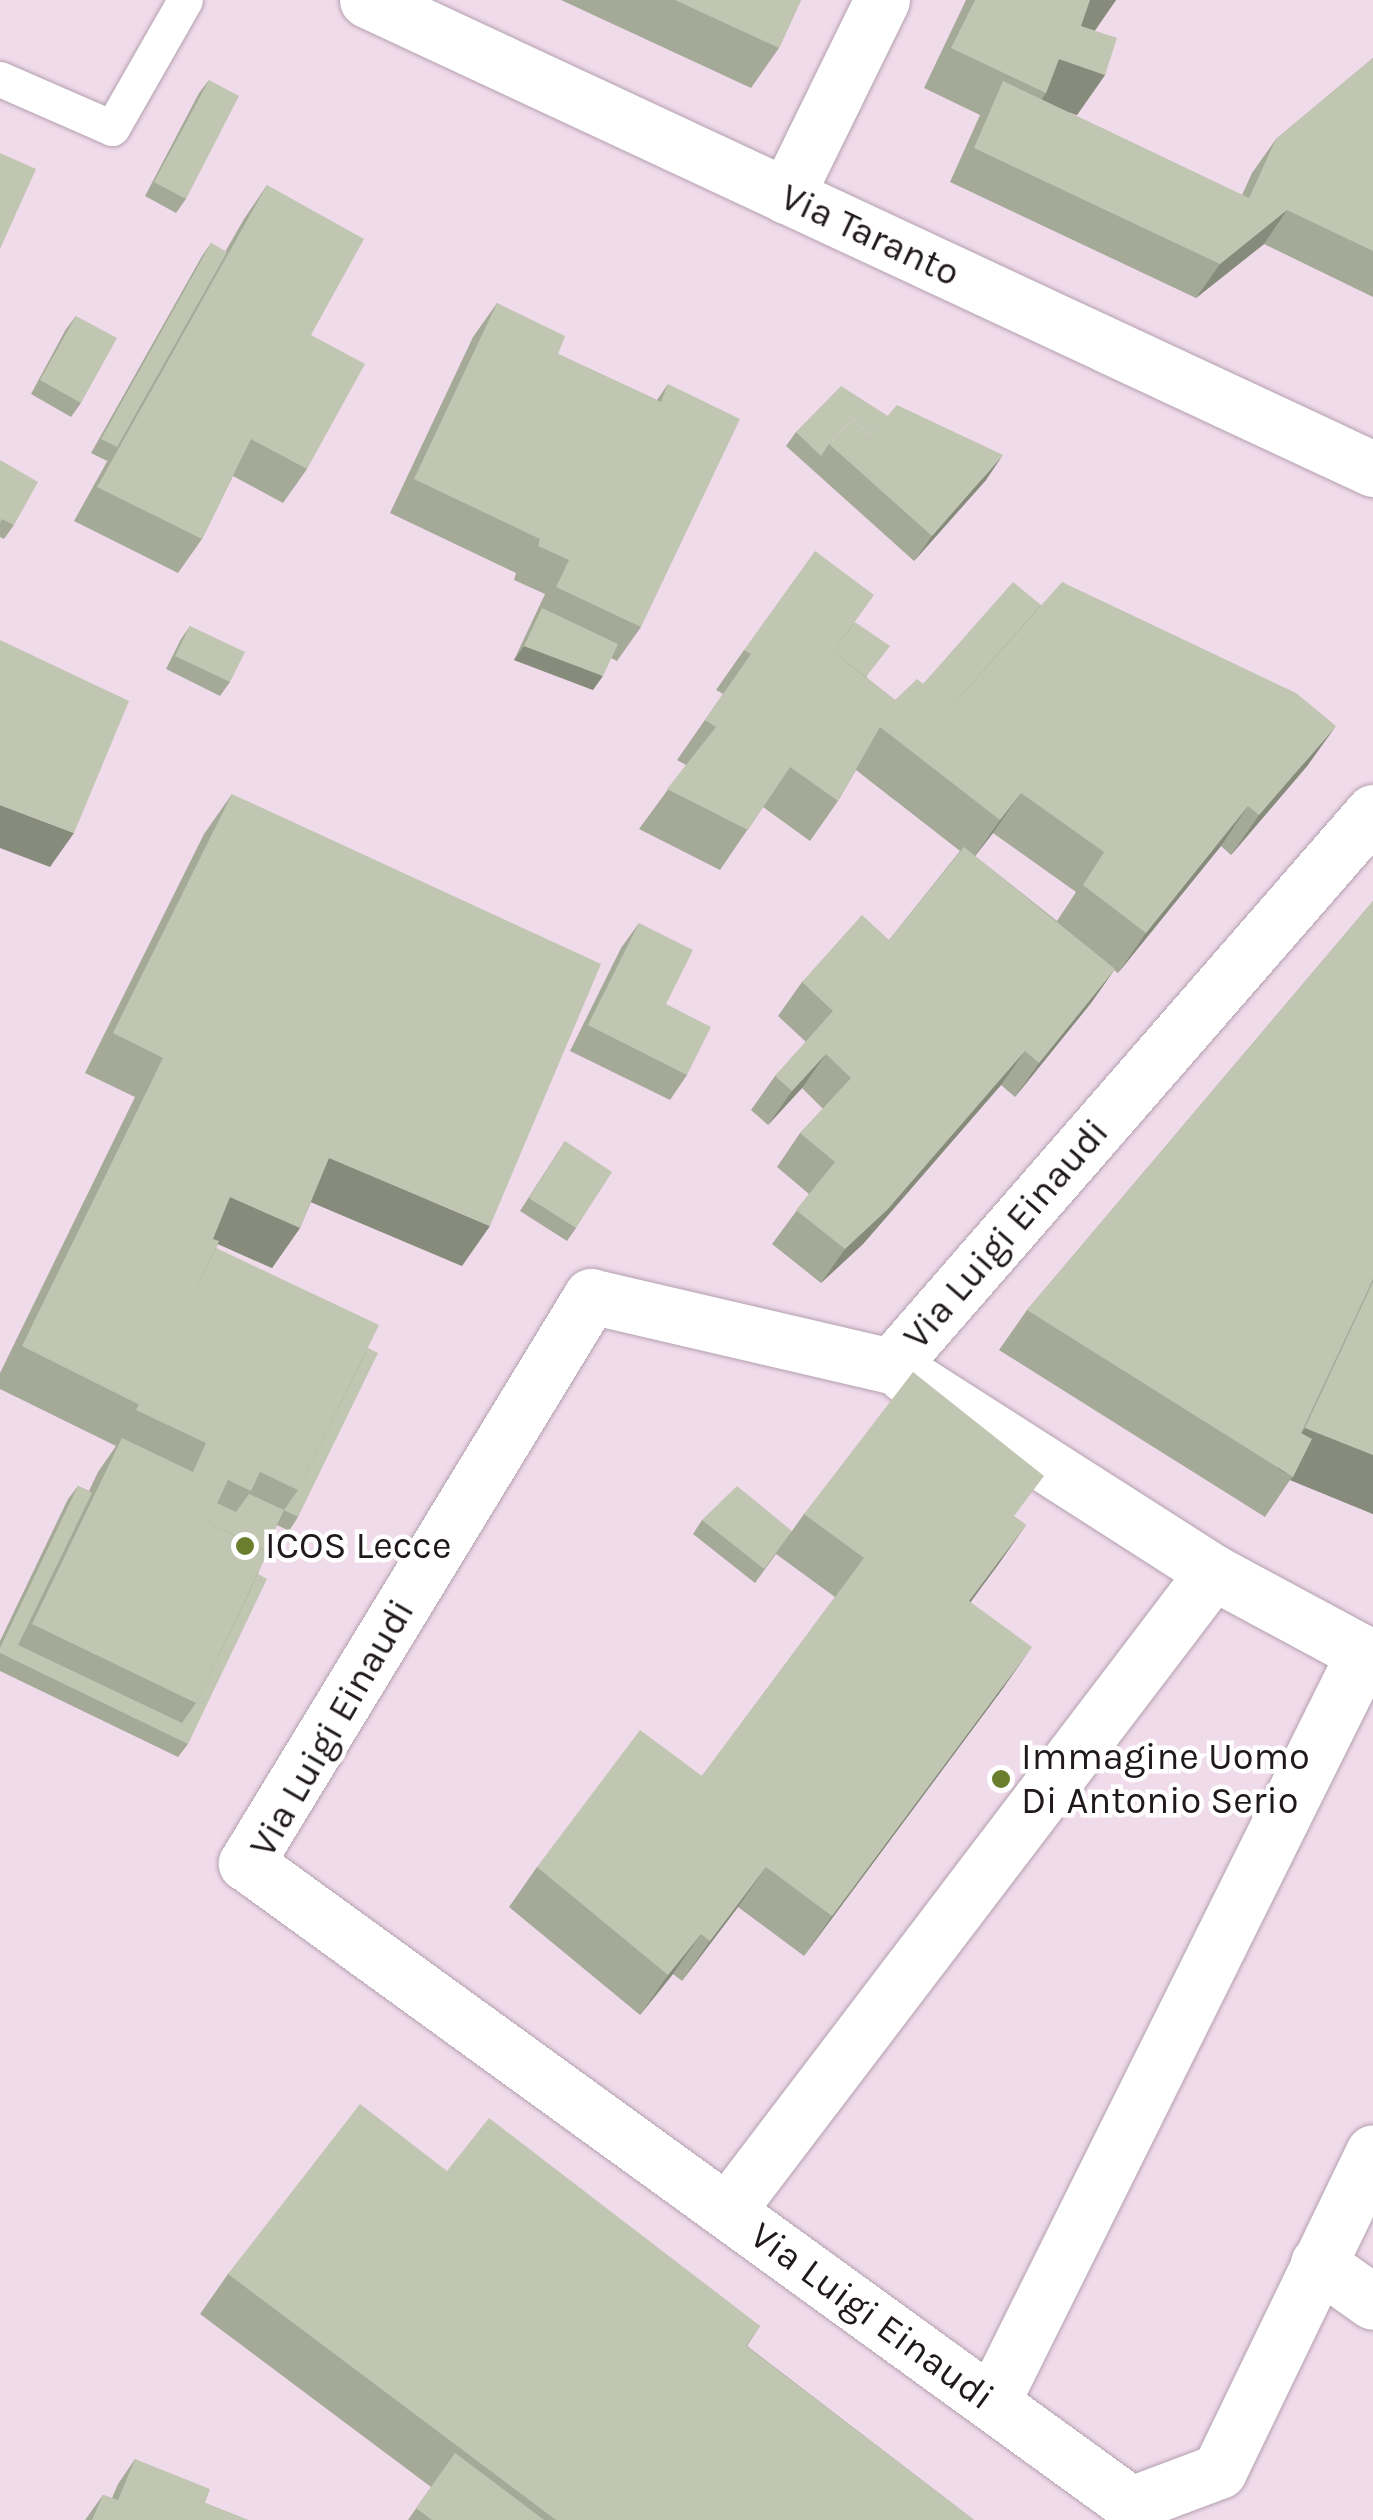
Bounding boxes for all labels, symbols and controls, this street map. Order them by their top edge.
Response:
street label: Via Taranto [773,174,967,296]
street label: Via Luigi Einaudi [894,1110,1118,1358]
place label: ICOS Lecce [265,1523,451,1569]
marker: ICOS Lecce [234,1535,256,1557]
street label: Via Luigi Einaudi [240,1591,424,1865]
place label: Immagine Uomo Di Antonio Serio [1021,1734,1310,1824]
marker: Immagine Uomo Di Antonio Serio [990,1768,1012,1790]
street label: Via Luigi Einaudi [741,2212,1003,2420]

